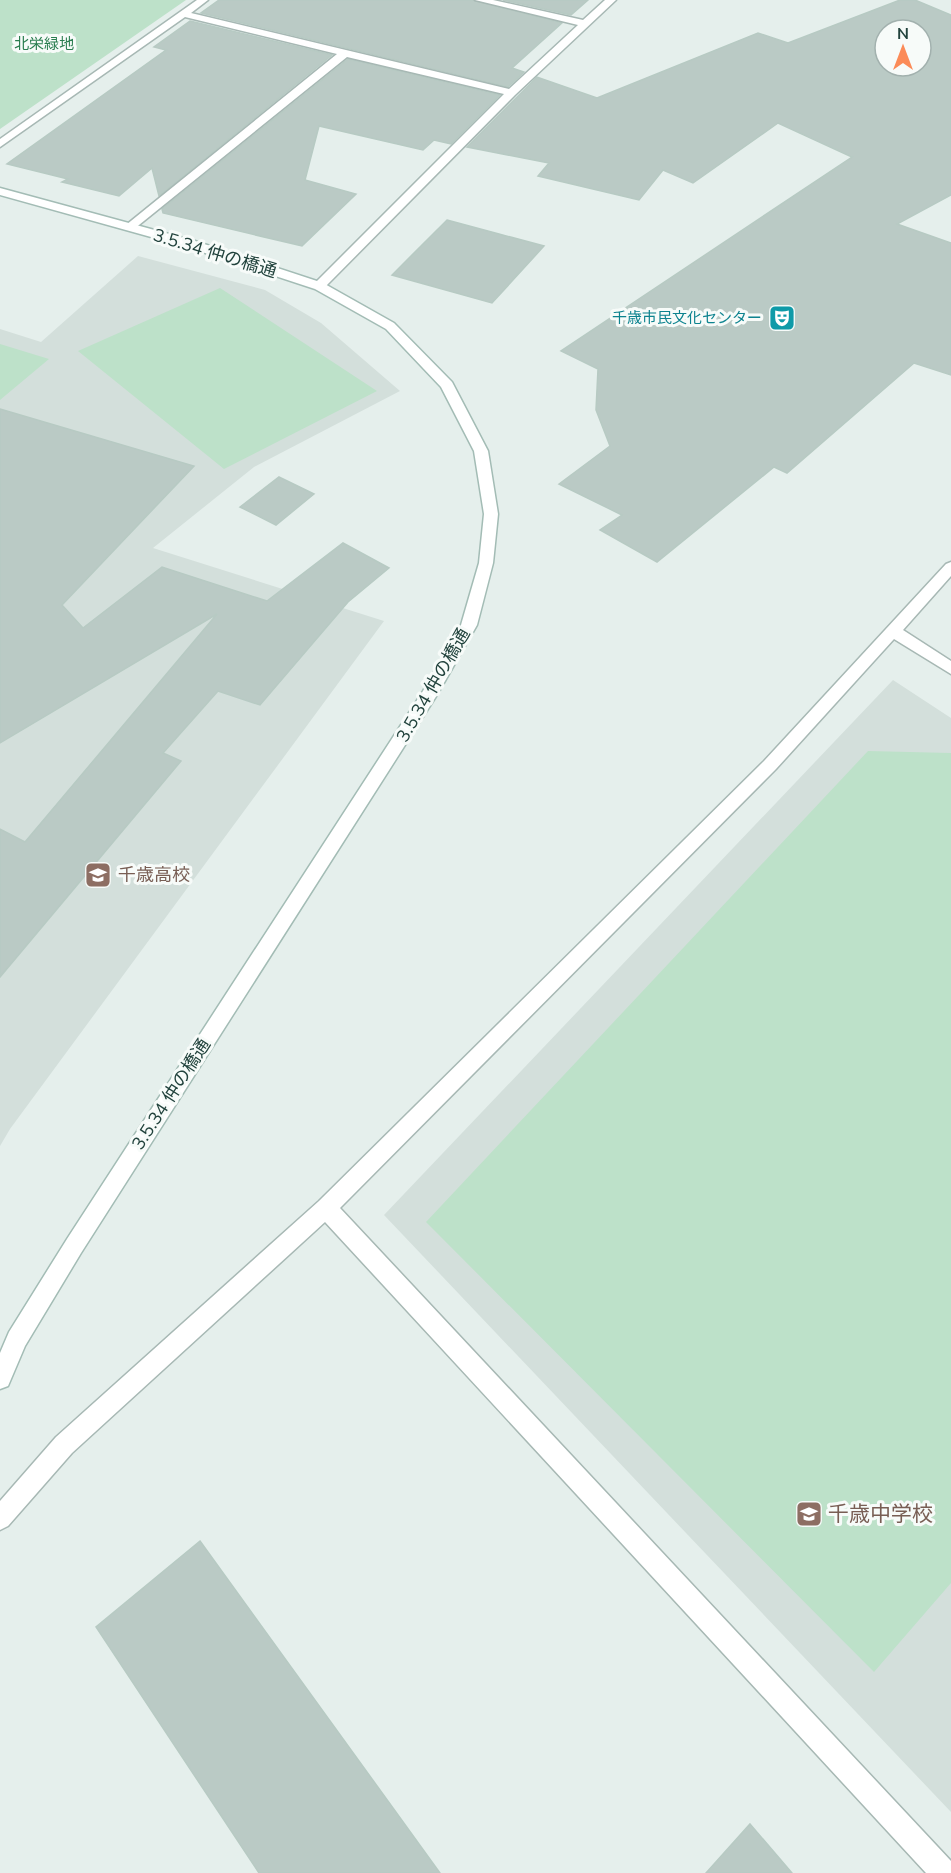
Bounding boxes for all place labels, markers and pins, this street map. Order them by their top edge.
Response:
theatre icon: 千歳市民文化センター [767,303,797,333]
place label: 千歳市民文化センター [612,308,762,328]
school or university icon: 千歳高校 [83,860,113,890]
place label: 千歳高校 [118,863,190,887]
school or university icon: 千歳中学校 [794,1499,824,1529]
place label: 千歳中学校 [828,1500,933,1528]

